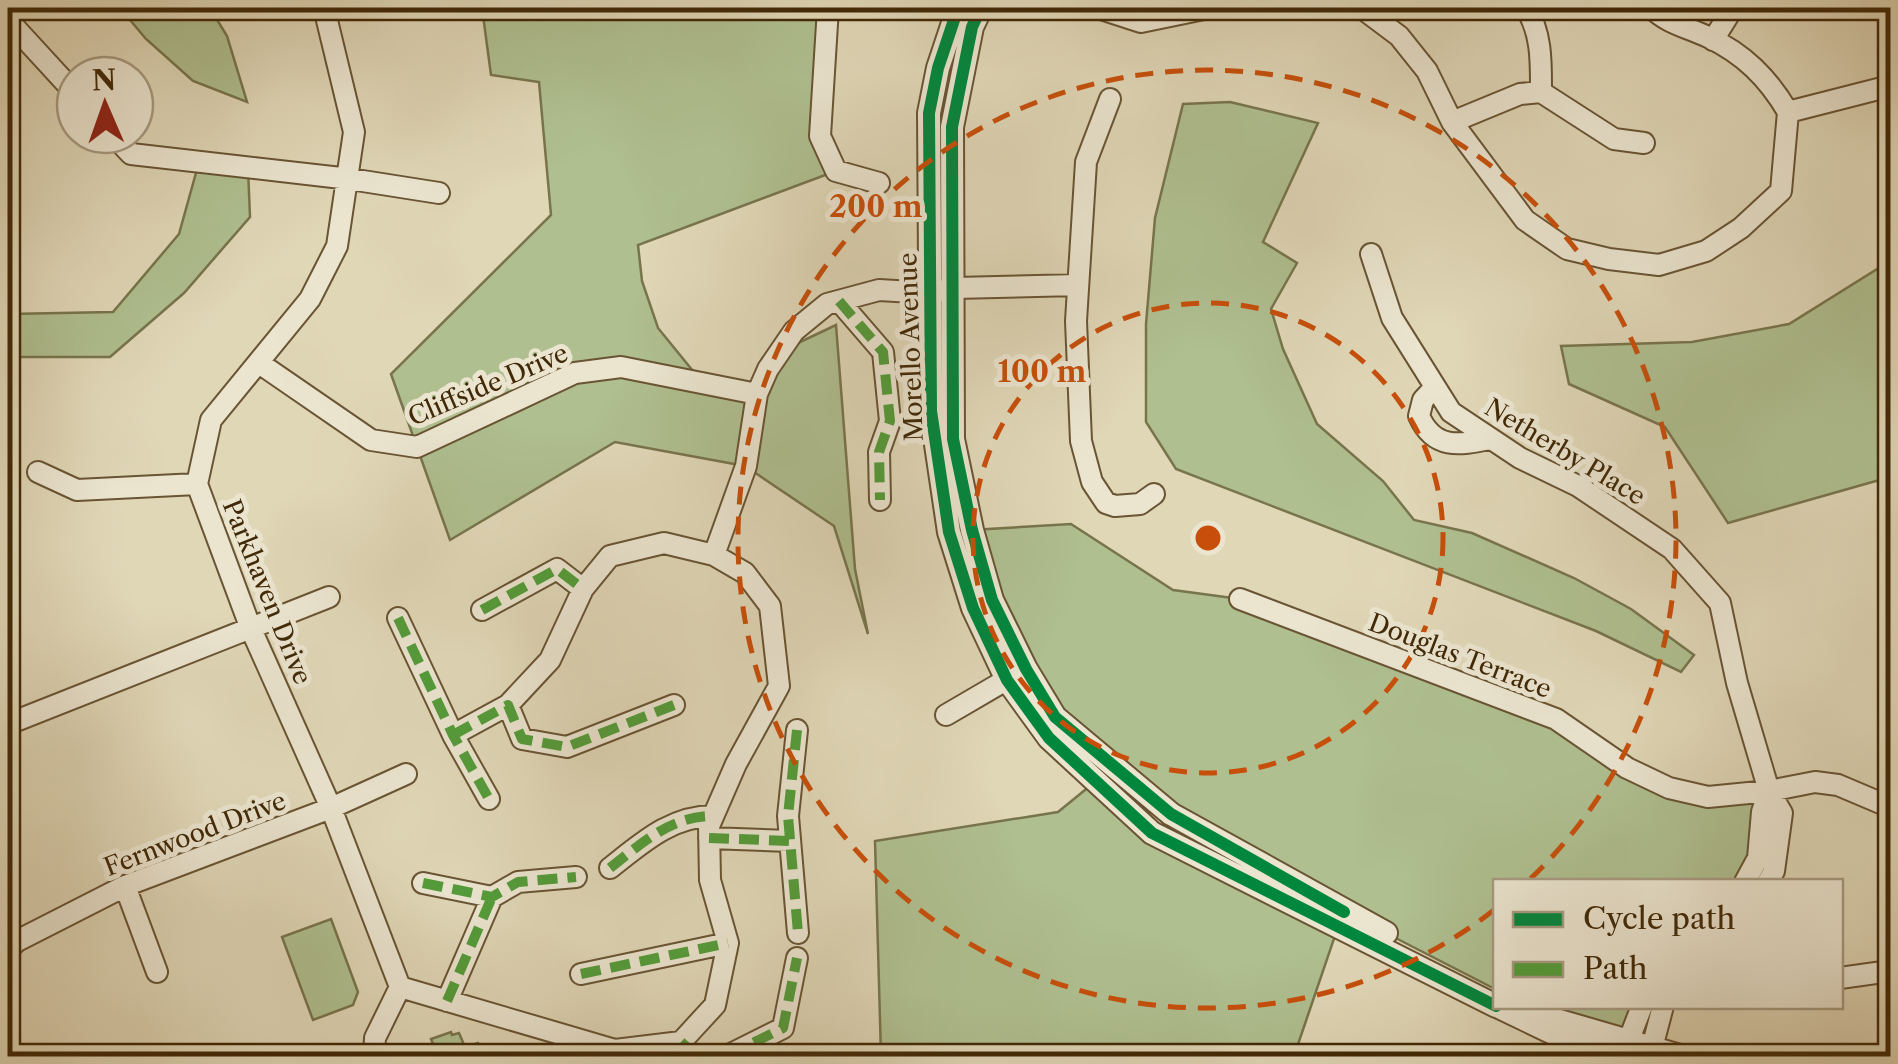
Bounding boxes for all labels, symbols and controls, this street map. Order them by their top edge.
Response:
north arrow [55,55,155,155]
text: N [91,63,117,97]
text: 200 m [829,188,923,225]
street label: Morello Avenue [892,252,930,442]
street label: Cliffside Drive [403,337,573,433]
text: 100 m [998,353,1087,390]
street label: Netherby Place [1479,392,1651,512]
street label: Parkhaven Drive [216,495,318,689]
centre of rings [1190,520,1226,556]
street label: Douglas Terrace [1364,607,1556,705]
street label: Fernwood Drive [100,785,290,883]
legend [1493,879,1843,1009]
text: Cycle path [1583,900,1735,937]
text: Path [1583,950,1648,987]

